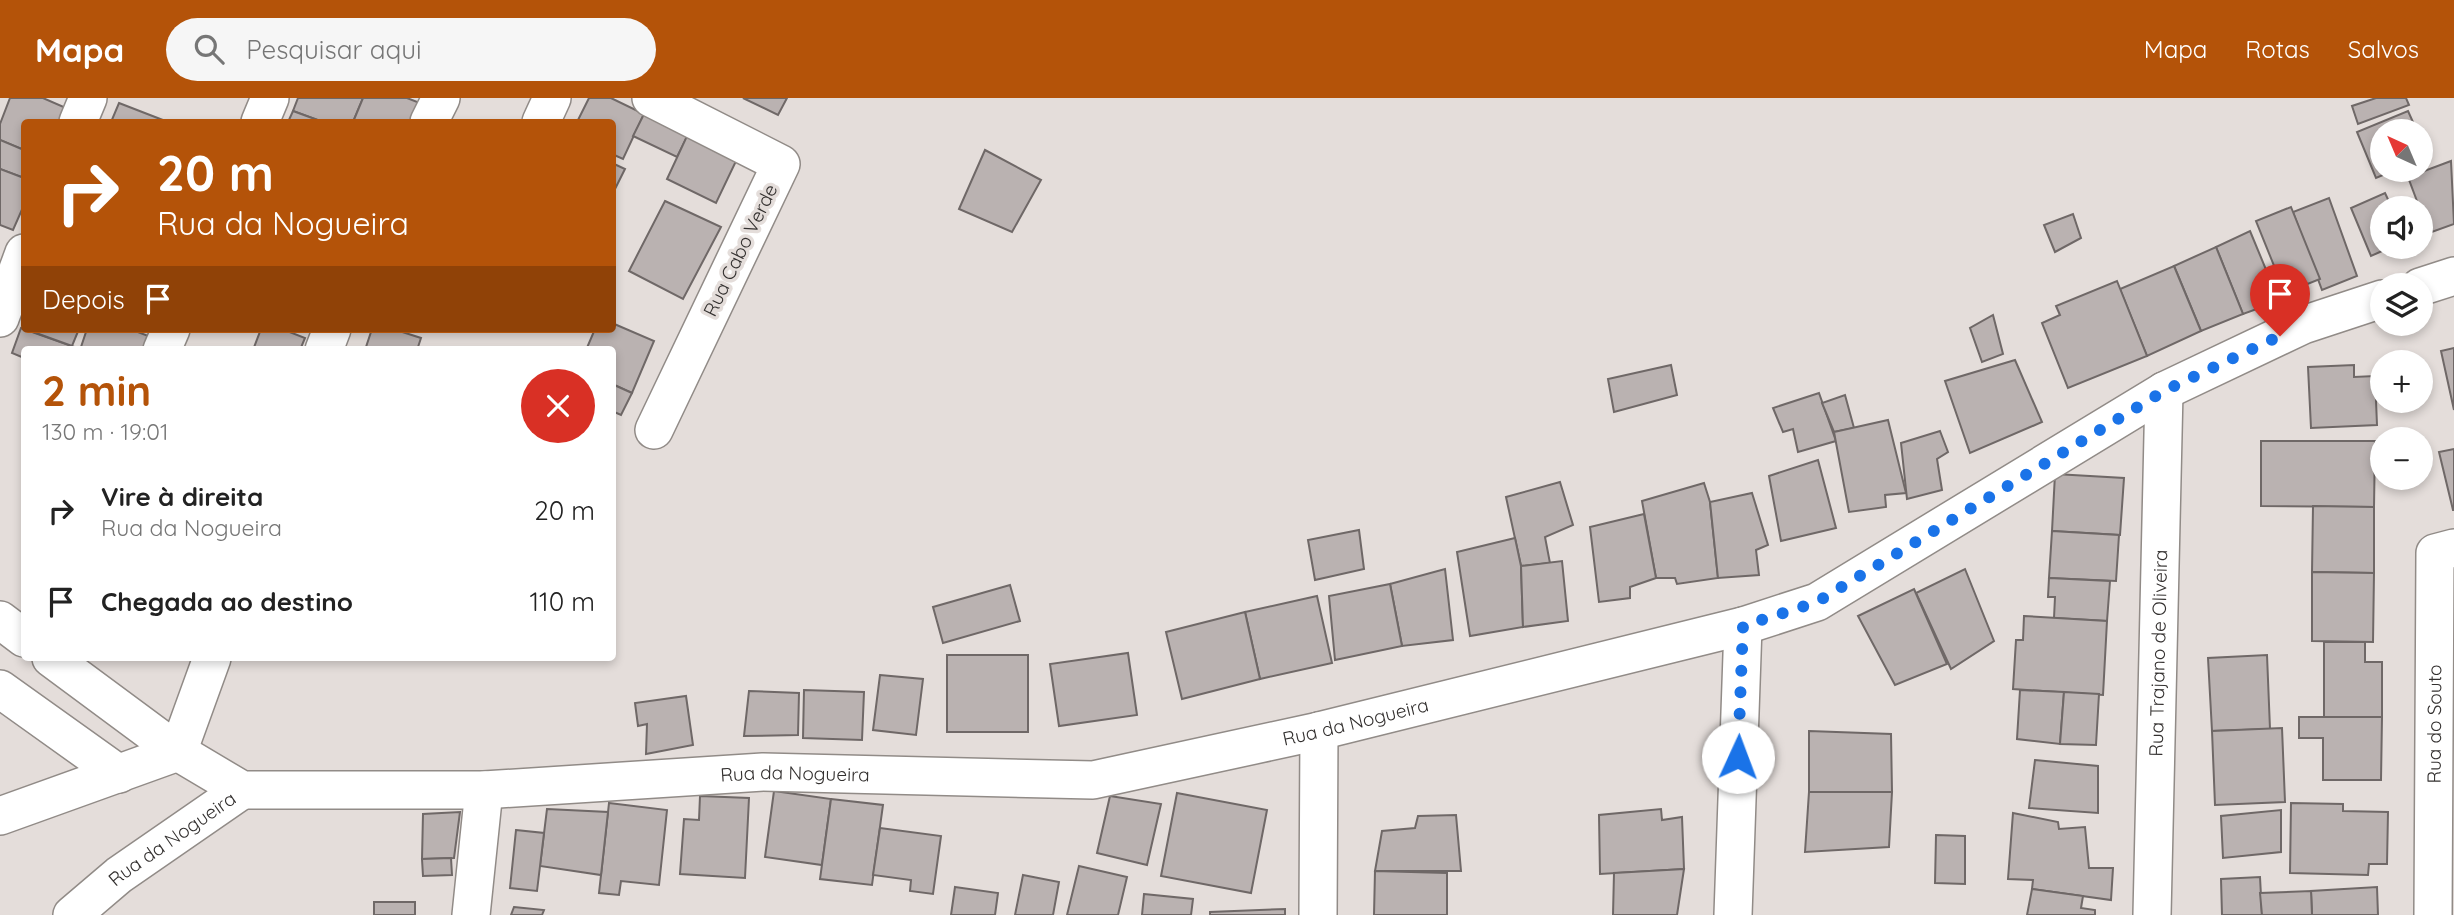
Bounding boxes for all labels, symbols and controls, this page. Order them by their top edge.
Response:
search box [166,18,656,81]
text: Mapa [35,29,124,70]
icon: search [190,30,228,68]
text: Pesquisar aqui [246,33,422,66]
text: Mapa [2144,34,2207,64]
text: Rotas [2245,34,2310,64]
text: Salvos [2348,34,2419,64]
north arrow [2370,119,2432,182]
map controls [2370,119,2433,490]
text: 20 m [157,142,274,203]
icon: right [42,147,133,238]
street label: Rua Cabo Verde [698,180,782,320]
button: sound [2370,196,2433,259]
text: Rua da Nogueira [157,203,409,243]
pin [2250,264,2310,336]
button: layers [2370,273,2433,336]
icon: arrive [2261,275,2299,313]
icon: arrive [139,280,177,318]
text: Depois [42,283,125,316]
button: + [2370,350,2433,413]
text: 2 min [42,364,151,417]
button: close [521,369,595,443]
text: 130 m · 19:01 [42,417,168,446]
button: − [2370,427,2433,490]
text: Vire à direita [101,480,263,513]
icon: right [42,492,80,530]
text: 20 m [534,494,595,527]
text: Rua da Nogueira [101,513,282,542]
street label: Rua Trajano de Oliveira [2144,549,2172,757]
icon: arrive [42,583,80,621]
text: Chegada ao destino [101,585,353,618]
text: 110 m [529,585,595,618]
street label: Rua do Souto [2422,664,2446,784]
street label: Rua da Nogueira [1280,692,1431,751]
position arrow [1701,720,1775,794]
street label: Rua da Nogueira [720,760,870,787]
street label: Rua da Nogueira [103,786,240,891]

